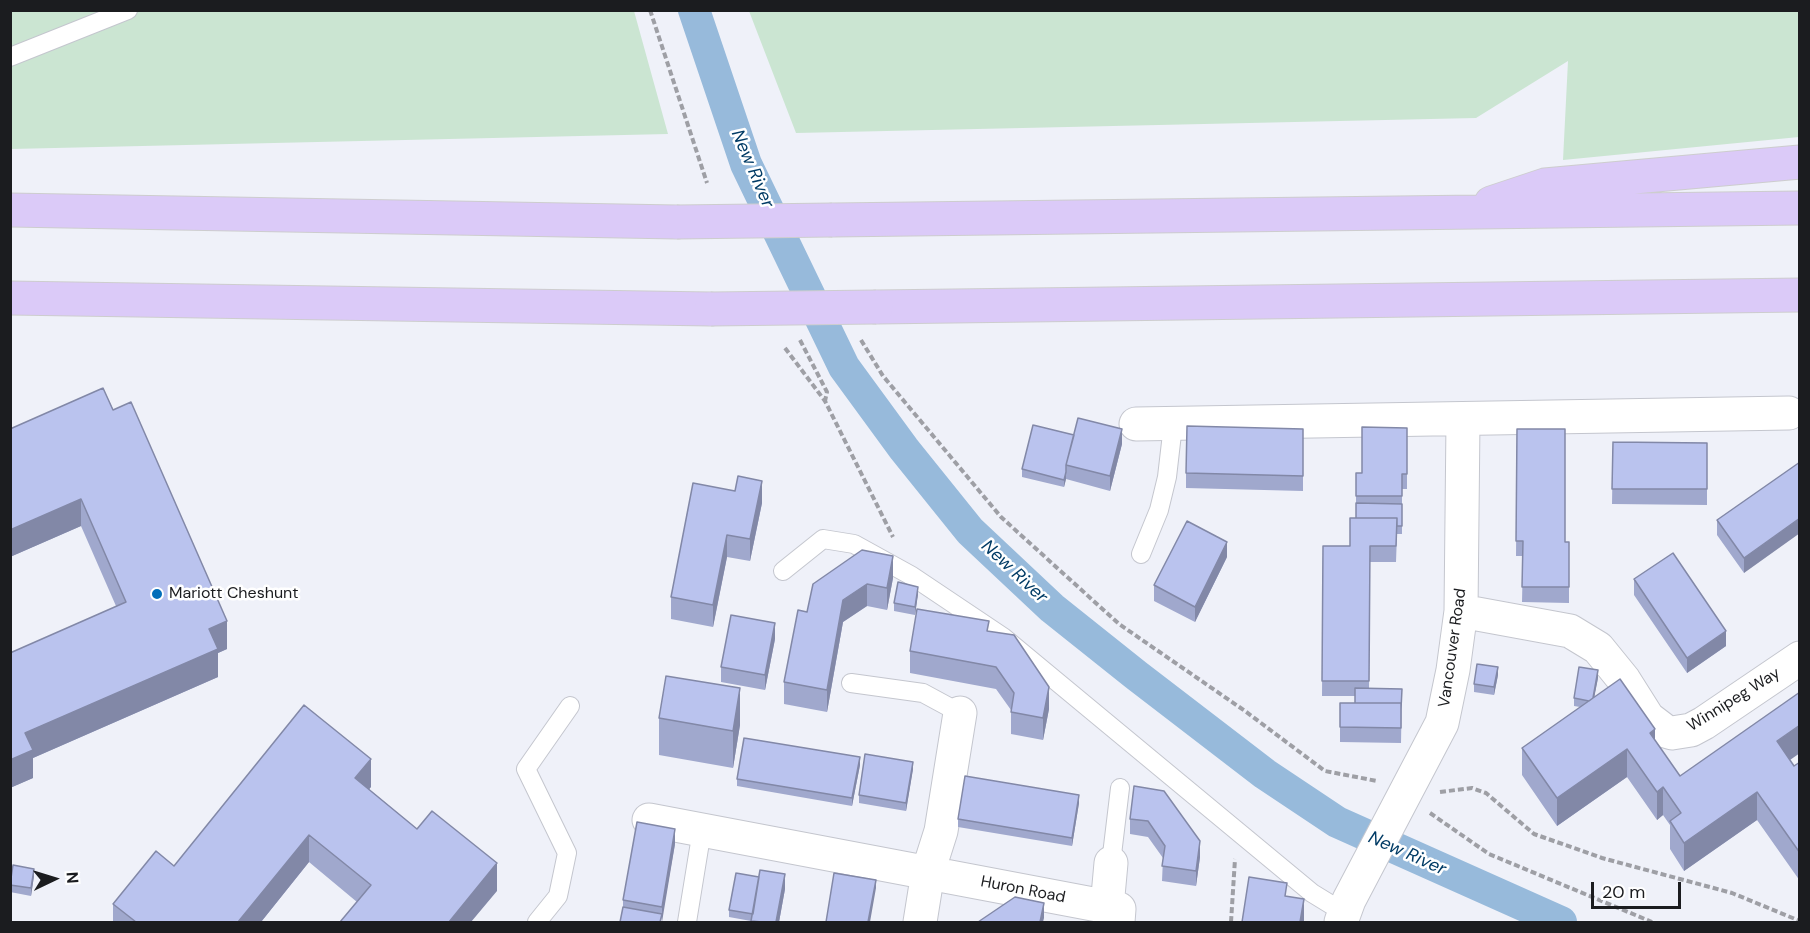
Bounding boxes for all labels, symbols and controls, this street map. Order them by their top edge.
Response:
water label: New River [726,127,778,211]
water label: New River [976,536,1052,608]
place label: Mariott Cheshunt [169,584,299,604]
marker: Mariott Cheshunt [150,587,164,601]
street label: Vancouver Road [1435,587,1471,709]
street label: Winnipeg Way [1684,664,1784,736]
water label: New River [1365,827,1449,881]
north arrow [24,849,84,909]
scale bar [1594,870,1684,908]
text: N [62,871,83,884]
street label: Huron Road [979,872,1067,908]
text: 20 m [1602,880,1645,904]

